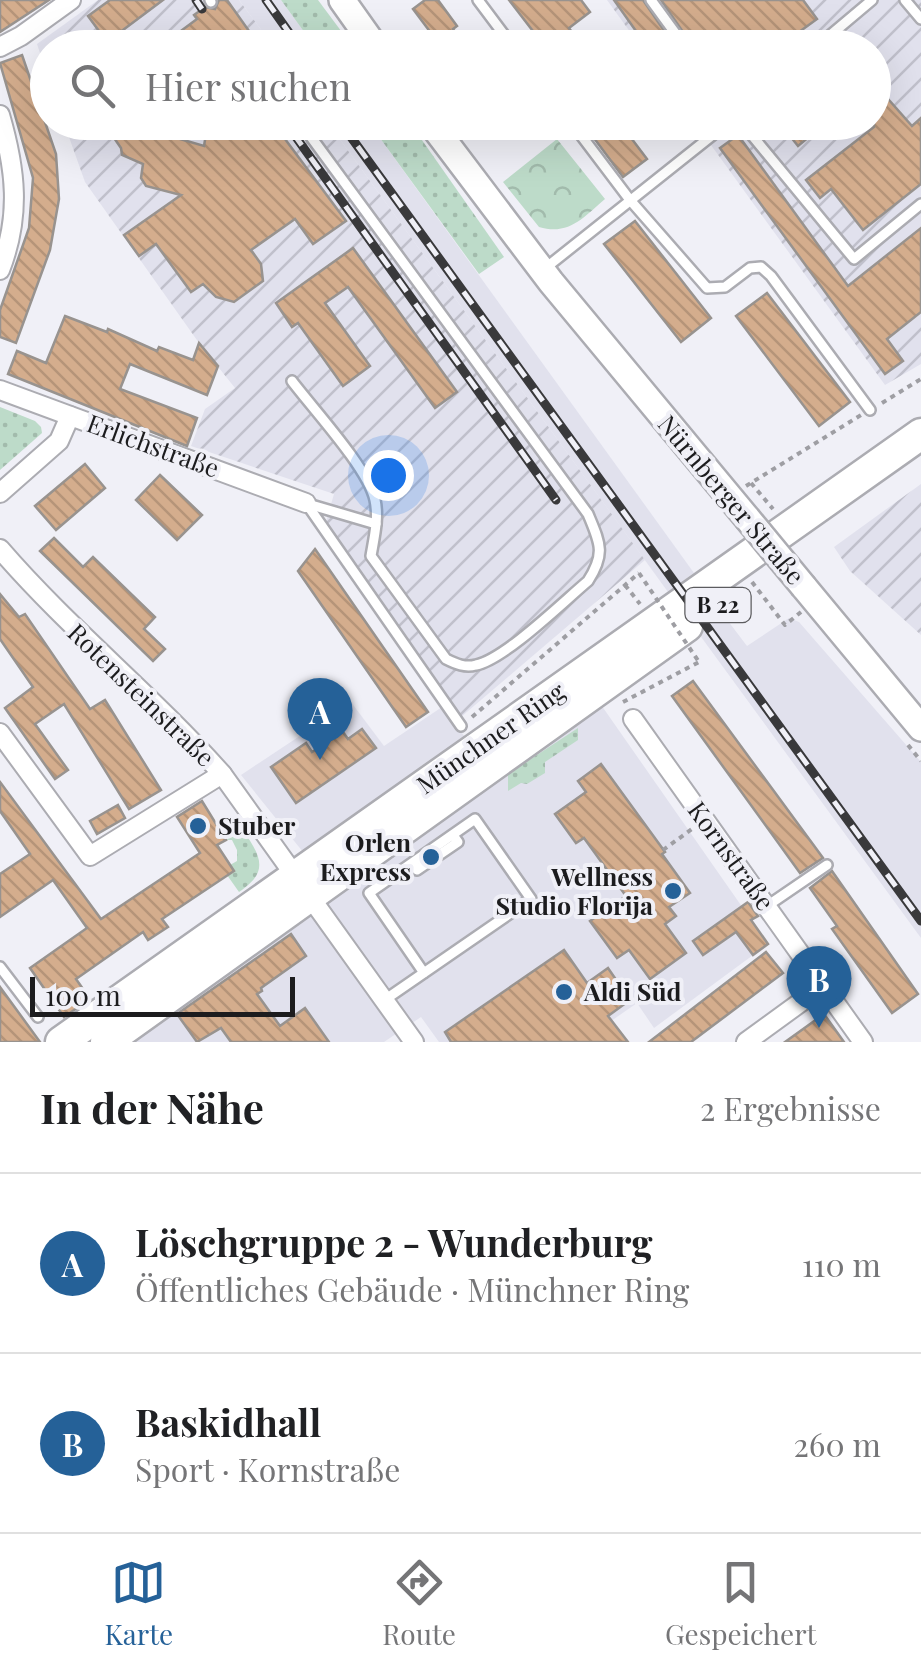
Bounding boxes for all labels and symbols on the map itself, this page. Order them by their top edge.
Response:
street label: Erlichstraße [83,405,224,484]
street label: Nürnberger Straße [652,407,813,591]
your location [363,450,414,501]
road number: B 22 [686,588,750,622]
street label: Rotensteinstraße [61,615,223,773]
street label: Münchner Ring [410,673,571,800]
pin: A [288,678,352,760]
street label: Kornstraße [682,794,783,916]
place label: Stuber [218,808,296,841]
marker: Stuber [187,815,209,837]
place label: Orlen Express [320,825,412,887]
marker: Orlen Express [420,846,442,868]
place label: Wellness Studio Florija [496,859,653,921]
marker: Wellness Studio Florija [662,880,684,902]
pin: B [786,946,852,1028]
scale bar [30,972,295,1016]
place label: Aldi Süd [583,974,682,1007]
marker: Aldi Süd [553,981,575,1003]

